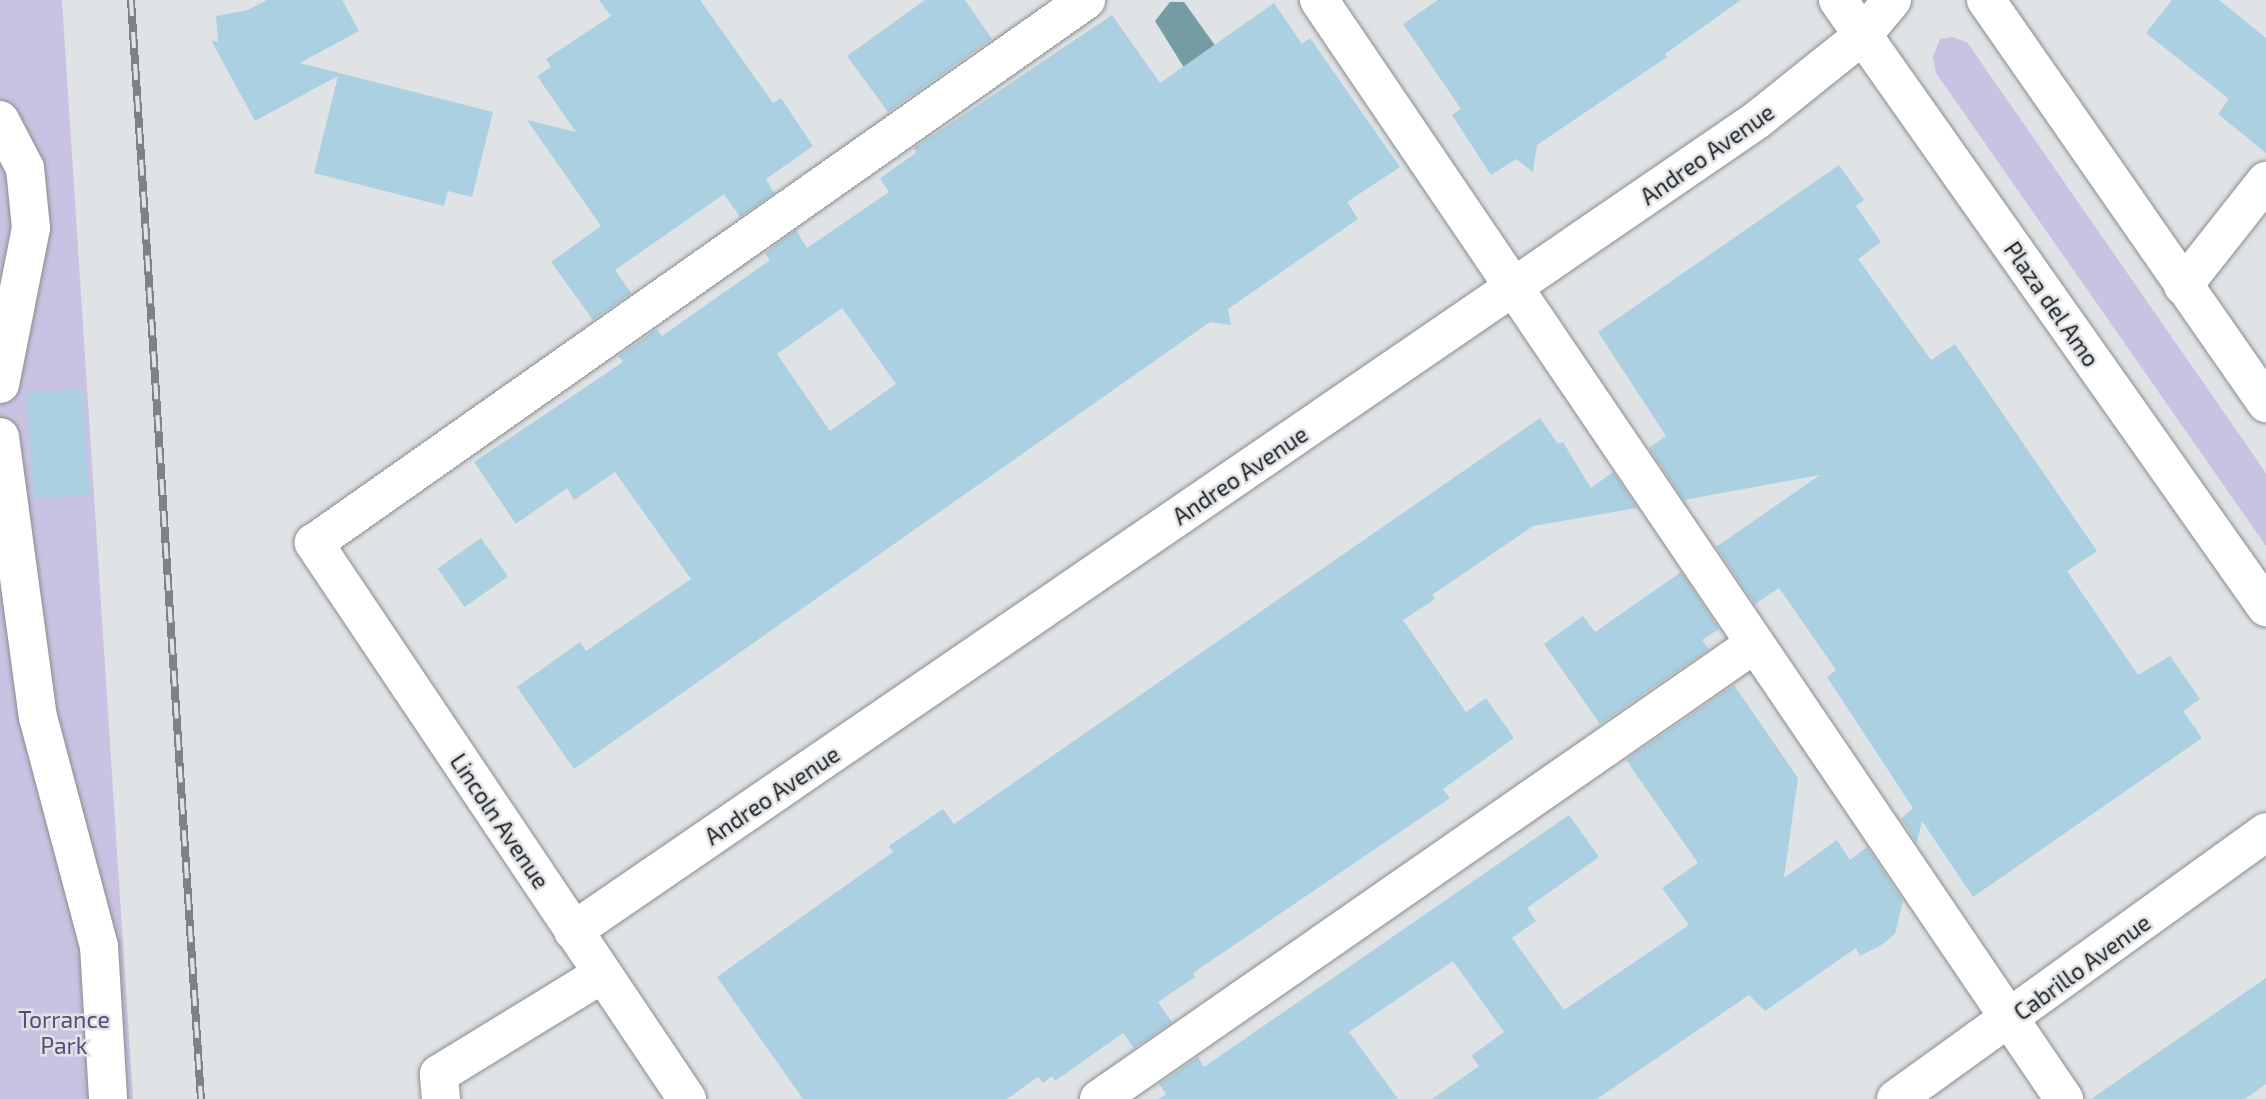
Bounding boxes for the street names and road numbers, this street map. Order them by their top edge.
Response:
street label: Andreo Avenue [1635,98,1779,210]
street label: Plaza del Amo [1998,236,2106,372]
street label: Andreo Avenue [1167,420,1313,530]
street label: Andreo Avenue [699,740,845,850]
street label: Lincoln Avenue [445,748,555,894]
street label: Cabrillo Avenue [2008,908,2156,1026]

